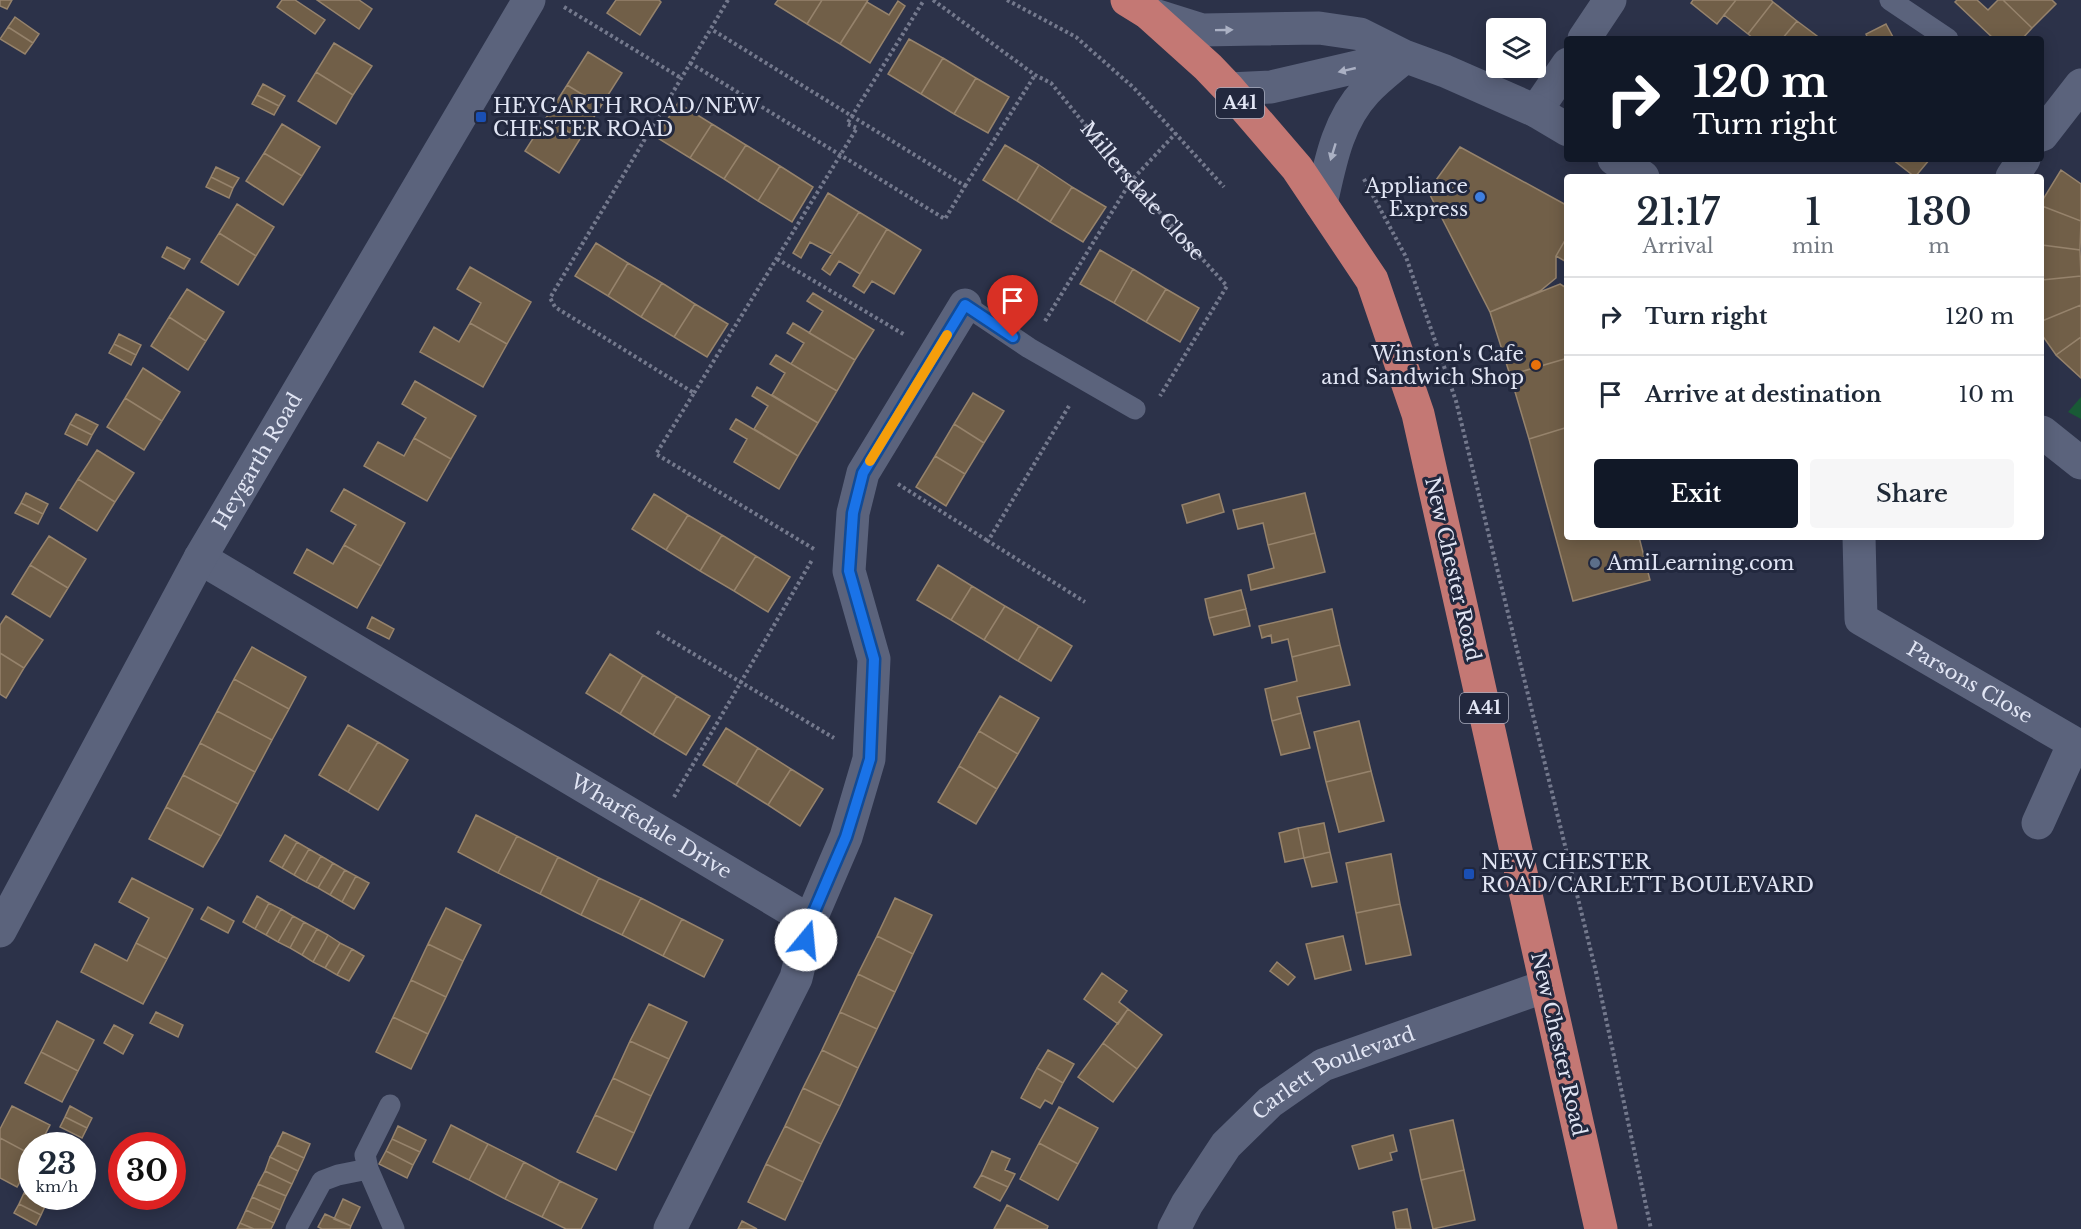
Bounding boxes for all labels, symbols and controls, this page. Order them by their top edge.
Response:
map controls [1486,18,1546,78]
button: layers [1486,18,1546,78]
one-way arrow [1215,25,1234,35]
text: 120 m [1693,56,1828,108]
icon: right [1594,60,1672,138]
one-way arrow [1338,65,1357,75]
road number: A41 [1216,88,1264,118]
place label: HEYGARTH ROAD/NEW CHESTER ROAD [493,94,761,141]
text: Turn right [1693,108,1837,141]
marker: HEYGARTH ROAD/NEW CHESTER ROAD [474,110,488,124]
street label: Millersdale Close [1075,117,1209,265]
one-way arrow [1328,143,1337,161]
place label: Appliance Express [1364,174,1468,221]
marker: Appliance Express [1473,190,1487,204]
text: 21:17 [1636,190,1720,235]
text: 1 [1805,190,1821,235]
text: 130 [1906,190,1972,235]
text: Arrival [1643,234,1713,258]
text: min [1792,234,1834,258]
text: m [1928,234,1950,258]
pin [987,275,1038,337]
icon: arrive [996,284,1029,317]
icon: right [1594,300,1627,333]
text: Turn right [1645,303,1767,330]
text: 120 m [1945,303,2014,330]
place label: Winston's Cafe and Sandwich Shop [1321,342,1524,389]
marker: Winston's Cafe and Sandwich Shop [1529,358,1543,372]
icon: arrive [1594,378,1627,411]
text: Arrive at destination [1645,381,1882,408]
text: 10 m [1959,381,2014,408]
street label: Heygarth Road [208,388,307,534]
button: Exit [1594,459,1798,528]
button: Share [1810,459,2014,528]
street label: New Chester Road [1420,475,1486,663]
place label: AmiLearning.com [1606,551,1795,575]
marker: AmiLearning.com [1588,556,1602,570]
street label: Parsons Close [1903,637,2037,728]
road number: A41 [1460,693,1508,723]
street label: Wharfedale Drive [565,769,736,884]
place label: NEW CHESTER ROAD/CARLETT BOULEVARD [1481,850,1814,897]
marker: NEW CHESTER ROAD/CARLETT BOULEVARD [1462,867,1476,881]
position arrow [774,908,838,972]
street label: New Chester Road [1526,950,1592,1138]
street label: Carlett Boulevard [1247,1021,1418,1125]
speed limit sign: 30 [108,1132,186,1210]
text: 23 [38,1145,76,1182]
text: km/h [36,1177,78,1196]

